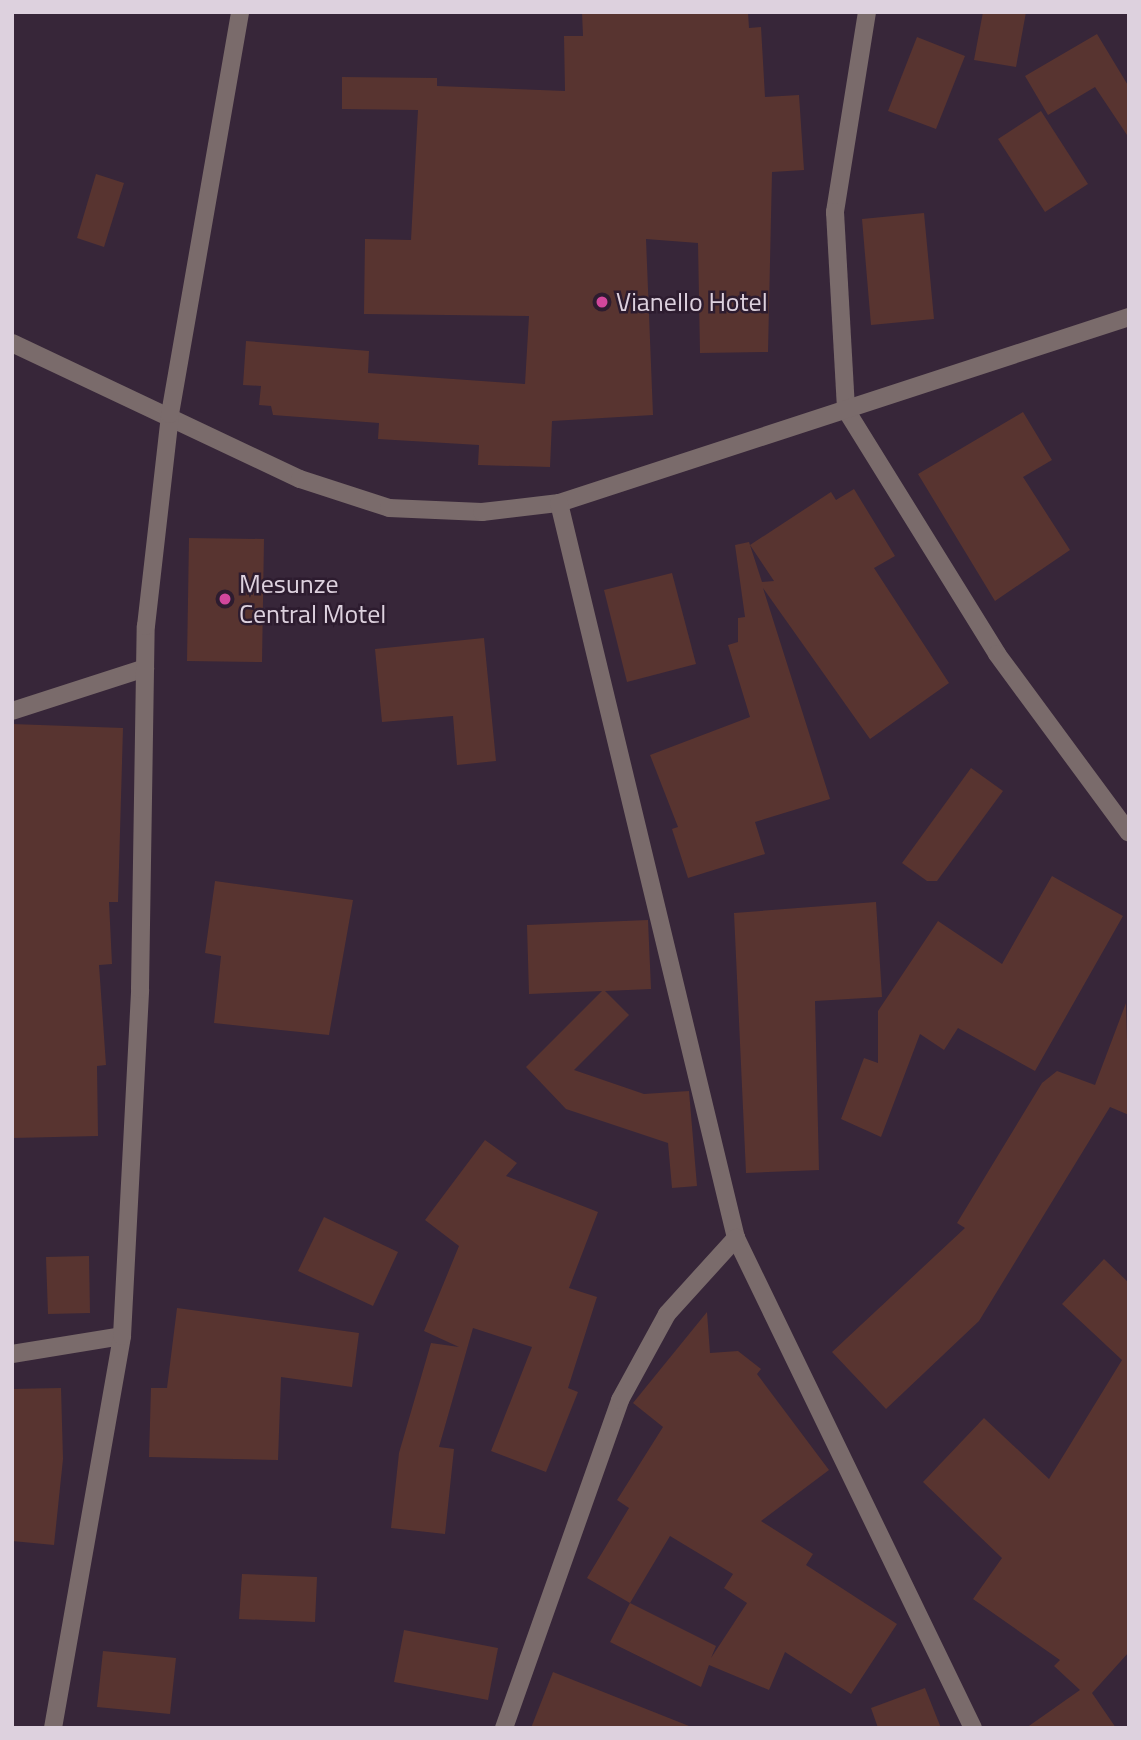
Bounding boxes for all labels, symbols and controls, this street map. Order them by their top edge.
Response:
place label: Vianello Hotel [616,286,768,318]
marker: Vianello Hotel [594,294,610,310]
place label: Mesunze Central Motel [239,568,386,630]
marker: Mesunze Central Motel [217,591,233,607]

